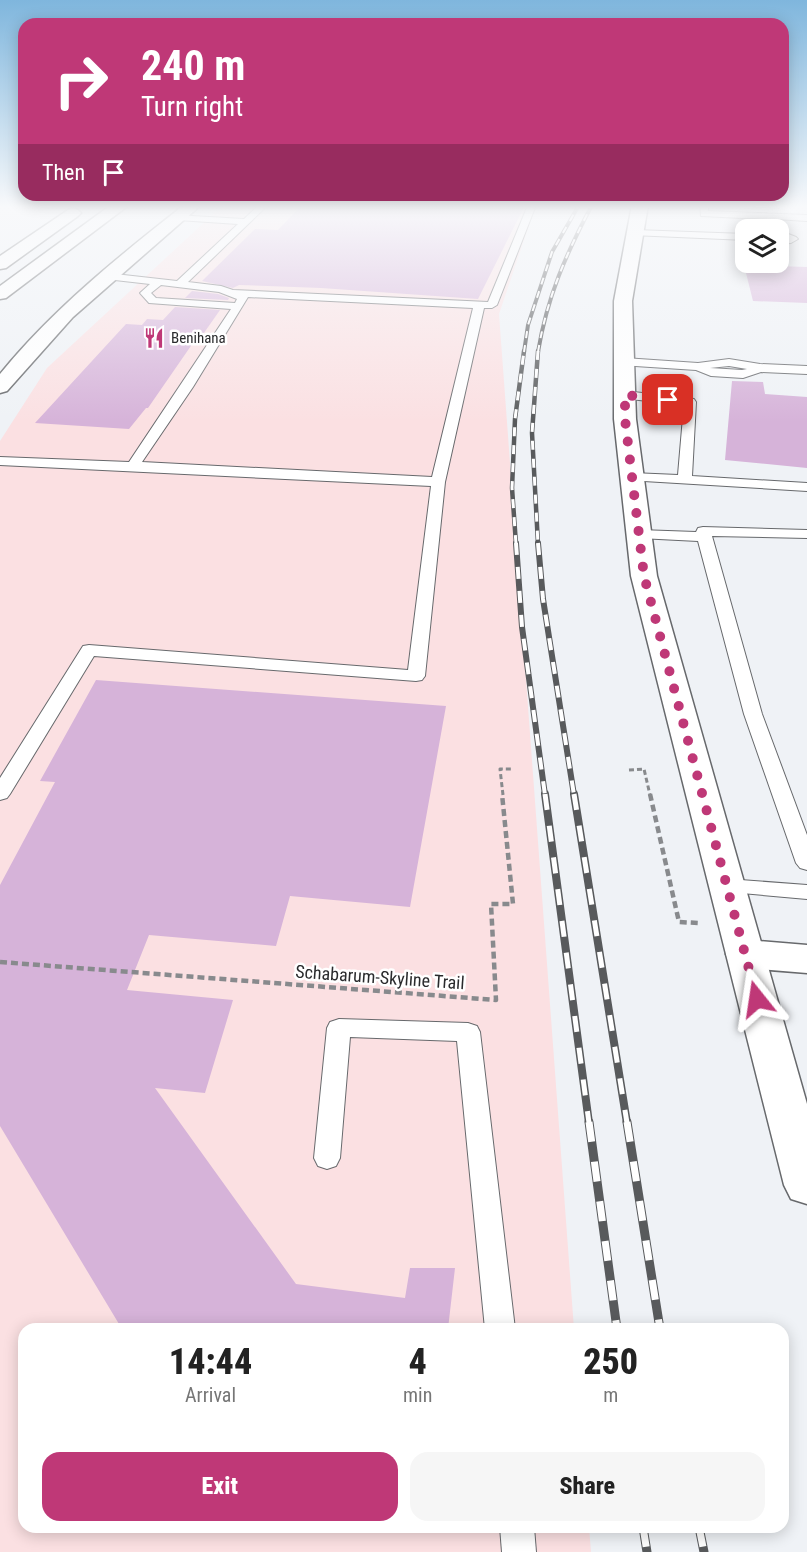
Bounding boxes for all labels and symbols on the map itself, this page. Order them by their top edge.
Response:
restaurant icon: Benihana [142,326,166,350]
place label: Benihana [171,329,226,347]
pin [642,374,693,425]
street label: Schabarum-Skyline Trail [295,961,465,993]
position arrow [725,967,789,1031]

